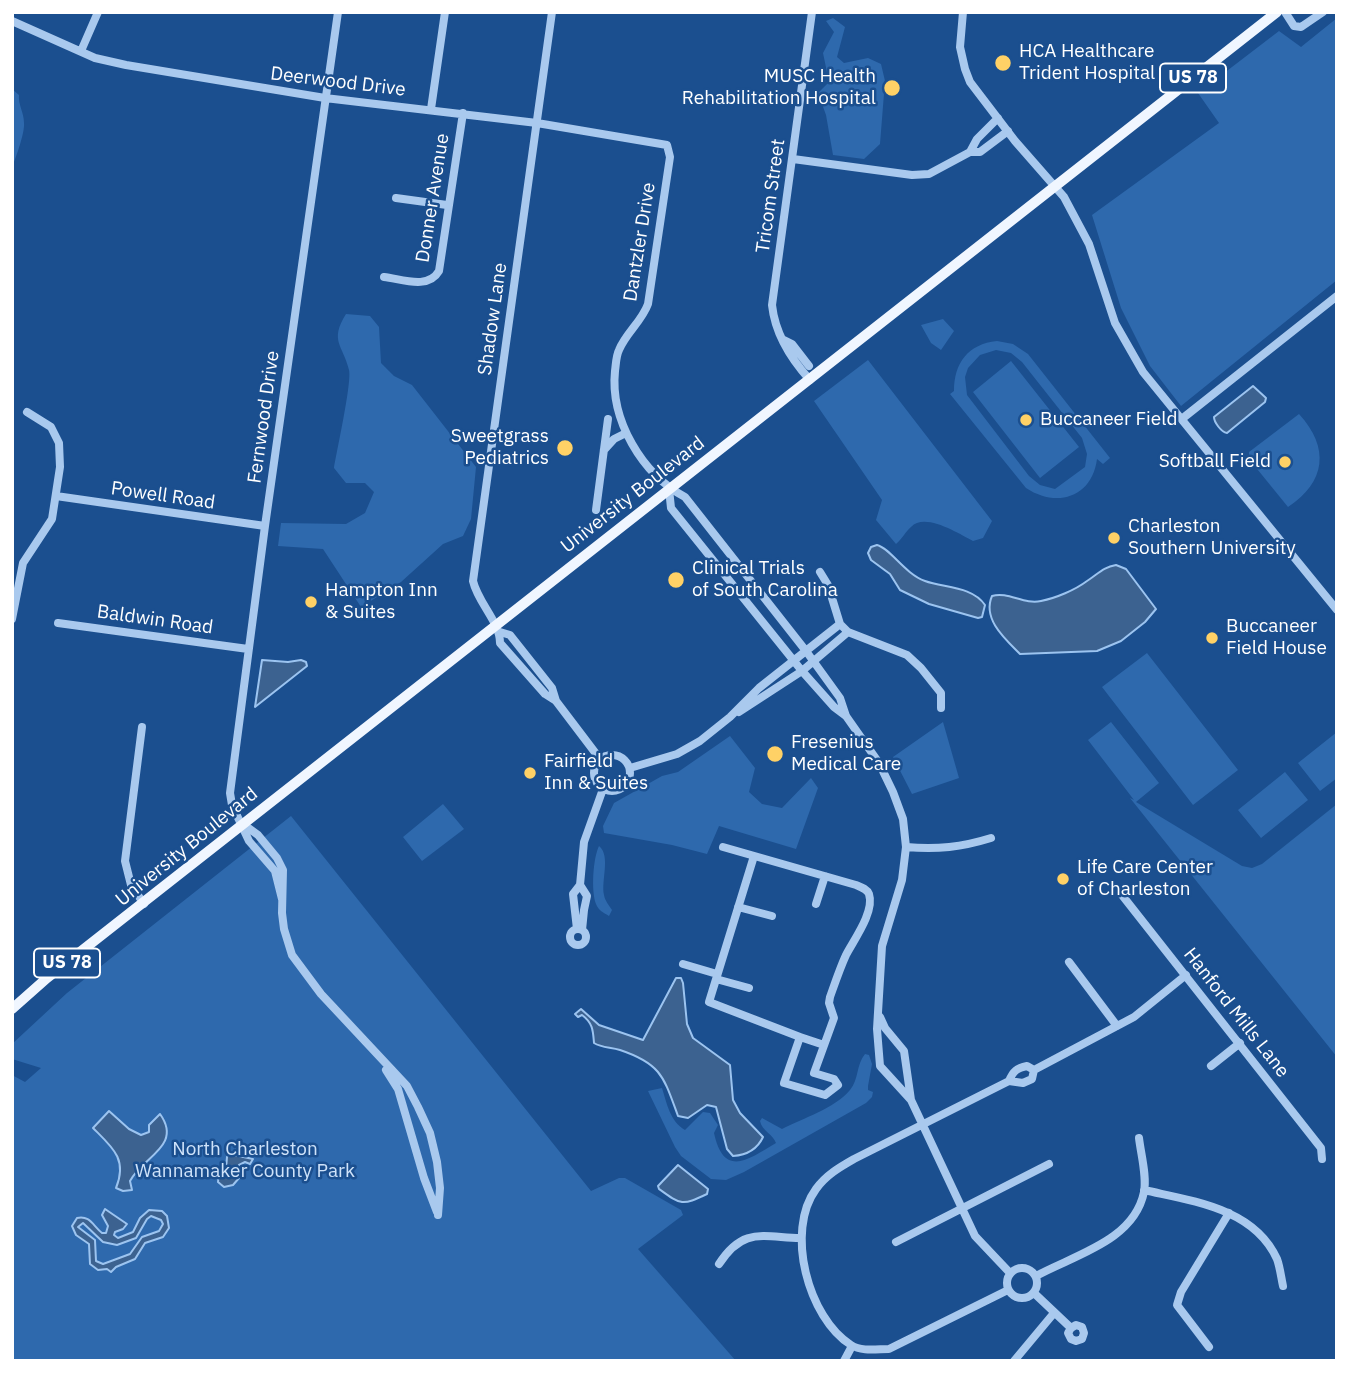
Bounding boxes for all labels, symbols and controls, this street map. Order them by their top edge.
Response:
place label: HCA Healthcare Trident Hospital [1019,41,1155,85]
marker: HCA Healthcare Trident Hospital [993,53,1013,73]
street label: Deerwood Drive [269,62,407,102]
road number: US 78 [1160,64,1226,92]
place label: MUSC Health Rehabilitation Hospital [682,66,876,110]
marker: MUSC Health Rehabilitation Hospital [882,78,902,98]
street label: Donner Avenue [412,132,454,264]
street label: Tricom Street [752,137,790,255]
street label: Dantzler Drive [619,181,661,303]
street label: Shadow Lane [474,261,512,377]
street label: Fernwood Drive [243,349,285,485]
place label: Buccaneer Field [1040,409,1177,431]
marker: Buccaneer Field [1018,412,1034,428]
place label: Sweetgrass Pediatrics [451,426,549,470]
street label: University Boulevard [557,432,709,558]
marker: Sweetgrass Pediatrics [555,438,575,458]
place label: Softball Field [1159,451,1271,473]
marker: Softball Field [1277,454,1293,470]
street label: Powell Road [109,477,217,515]
place label: Charleston Southern University [1128,516,1296,560]
marker: Charleston Southern University [1106,530,1122,546]
place label: Clinical Trials of South Carolina [692,558,838,602]
marker: Clinical Trials of South Carolina [666,570,686,590]
place label: Hampton Inn & Suites [325,580,438,624]
marker: Hampton Inn & Suites [303,594,319,610]
street label: Baldwin Road [95,601,215,639]
place label: Buccaneer Field House [1226,616,1327,660]
marker: Buccaneer Field House [1204,630,1220,646]
place label: Fresenius Medical Care [791,732,901,776]
marker: Fresenius Medical Care [765,744,785,764]
place label: Fairfield Inn & Suites [544,751,648,795]
marker: Fairfield Inn & Suites [522,765,538,781]
street label: University Boulevard [111,783,263,911]
place label: Life Care Center of Charleston [1077,857,1213,901]
marker: Life Care Center of Charleston [1055,871,1071,887]
street label: Hanford Mills Lane [1178,944,1294,1082]
road number: US 78 [34,948,100,978]
park label: North Charleston Wannamaker County Park [135,1139,355,1183]

